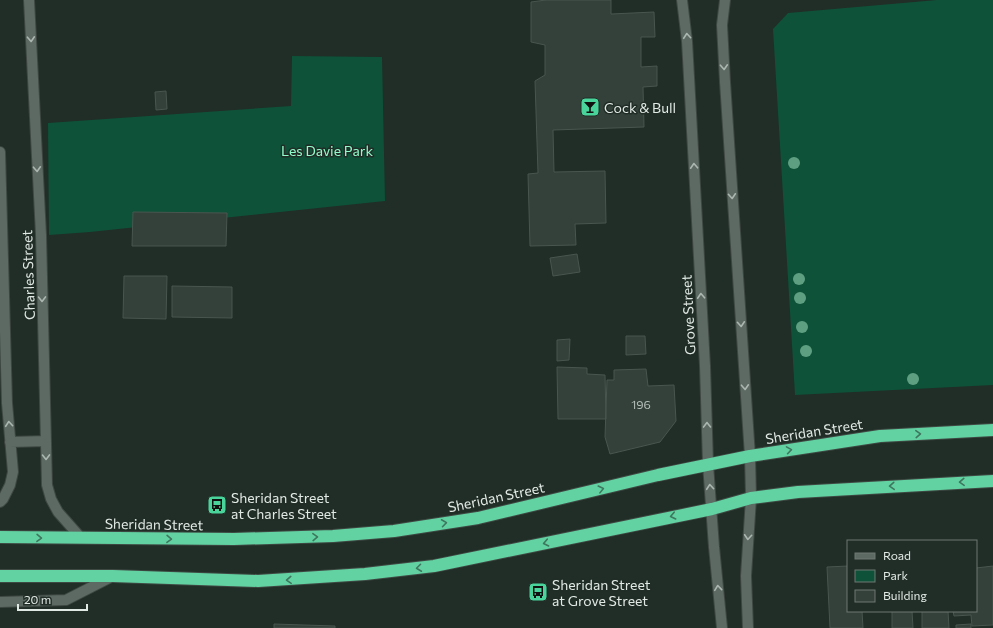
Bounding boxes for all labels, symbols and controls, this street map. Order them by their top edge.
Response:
one-way arrow [682,33,691,39]
one-way arrow [27,36,35,42]
one-way arrow [720,64,728,70]
bar icon: Cock & Bull [579,96,601,118]
place label: Cock & Bull [604,99,676,116]
park label: Les Davie Park [281,142,373,159]
one-way arrow [690,163,698,169]
one-way arrow [33,166,42,172]
one-way arrow [728,193,737,199]
street label: Charles Street [18,229,38,320]
street label: Grove Street [677,274,699,356]
one-way arrow [697,293,706,299]
one-way arrow [38,296,46,302]
one-way arrow [737,321,746,327]
one-way arrow [741,384,750,390]
house number: 196 [631,397,651,411]
street label: Sheridan Street [764,415,864,447]
one-way arrow [4,421,13,427]
one-way arrow [703,422,711,428]
one-way arrow [915,430,921,439]
one-way arrow [786,446,792,455]
one-way arrow [42,454,50,460]
street label: Sheridan Street [446,478,546,516]
one-way arrow [959,478,965,487]
one-way arrow [889,482,895,491]
one-way arrow [705,483,714,490]
one-way arrow [598,486,604,494]
place label: Sheridan Street at Charles Street [231,489,337,522]
bus stop icon: Sheridan Street at Charles Street [206,494,228,516]
one-way arrow [670,511,677,520]
street label: Sheridan Street [105,515,204,533]
one-way arrow [441,519,447,528]
one-way arrow [312,533,318,541]
one-way arrow [36,534,42,542]
one-way arrow [743,534,752,540]
one-way arrow [166,535,172,544]
one-way arrow [543,539,549,547]
legend [847,540,977,612]
text: Road [883,548,911,562]
one-way arrow [416,563,422,572]
text: Park [883,568,909,582]
one-way arrow [286,575,292,584]
place label: Sheridan Street at Grove Street [552,576,651,609]
bus stop icon: Sheridan Street at Grove Street [527,581,549,603]
one-way arrow [713,585,722,591]
scale bar [18,586,87,612]
text: Building [883,588,927,602]
text: 20 m [24,592,51,606]

